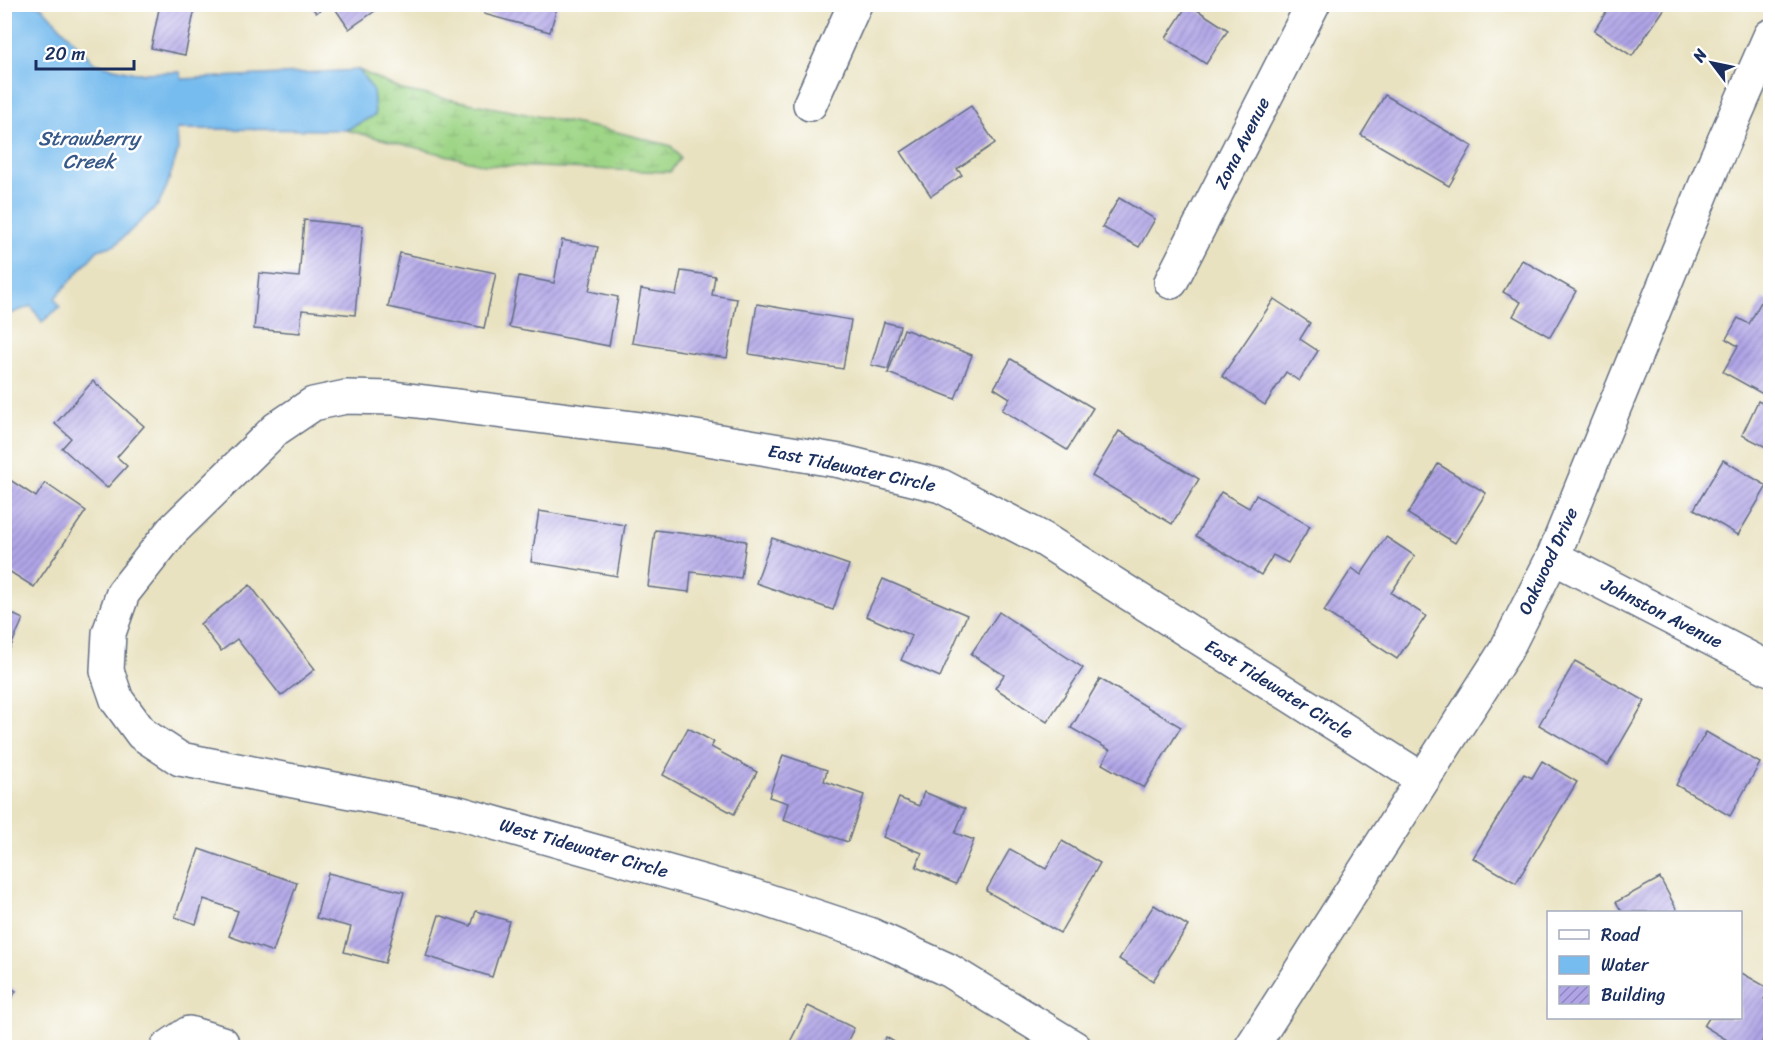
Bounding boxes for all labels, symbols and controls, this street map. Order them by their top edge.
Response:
scale bar [36,33,134,71]
north arrow [1682,33,1742,93]
text: 20 m [45,38,85,70]
text: N [1684,42,1715,69]
street label: Zona Avenue [1205,91,1279,195]
water label: Strawberry Creek [38,121,142,179]
street label: East Tidewater Circle [765,435,939,501]
street label: Oakwood Drive [1509,502,1587,620]
street label: Johnston Avenue [1595,568,1728,657]
street label: East Tidewater Circle [1198,630,1360,748]
street label: West Tidewater Circle [496,809,672,887]
legend [1547,911,1742,1019]
text: Road [1601,919,1641,951]
text: Water [1601,949,1650,981]
text: Building [1601,979,1665,1011]

